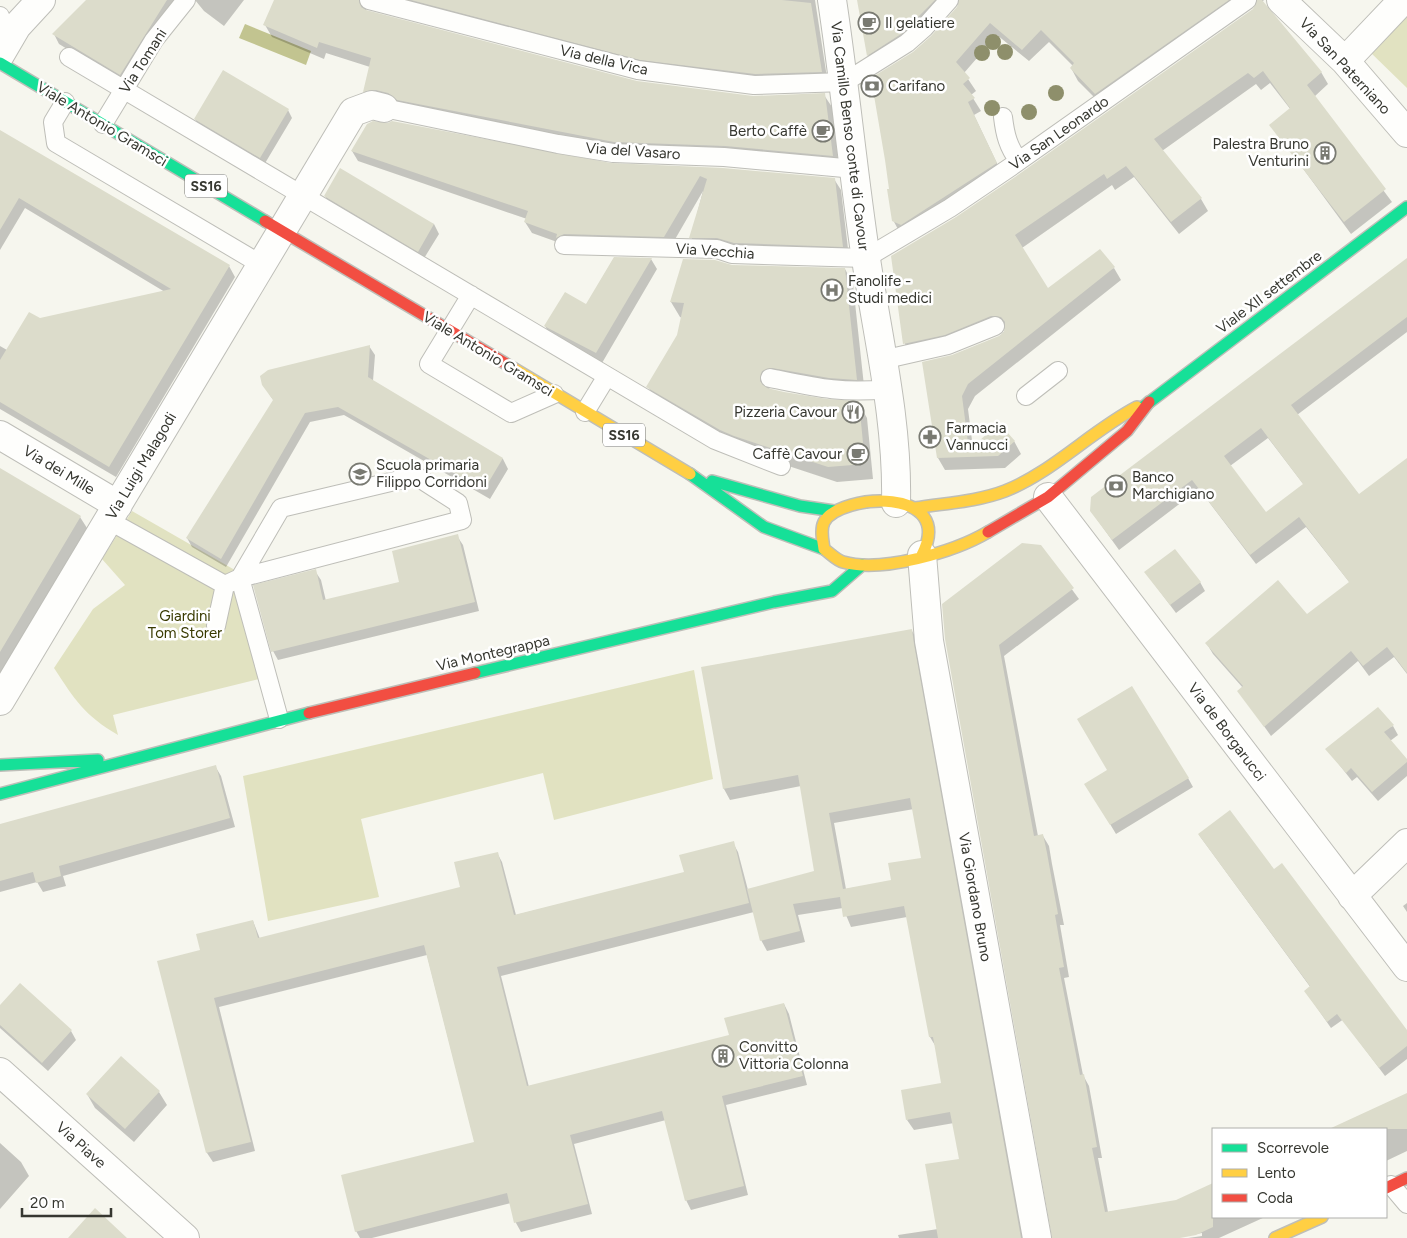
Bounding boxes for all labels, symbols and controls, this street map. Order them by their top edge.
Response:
cafe icon: Il gelatiere [857,11,881,35]
place label: Il gelatiere [885,14,955,32]
street label: Via San Paterniano [1296,14,1395,118]
street label: Via Camillo Benso conte di Cavour [827,20,873,252]
street label: Via Tomani [115,25,171,97]
street label: Via della Vica [558,41,650,79]
bank icon: Carifano [860,74,884,98]
place label: Carifano [888,77,946,95]
street label: Viale Antonio Gramsci [33,78,171,170]
street label: Via San Leonardo [1006,92,1113,174]
cafe icon: Berto Caffè [811,119,835,143]
place label: Berto Caffè [729,122,807,140]
place label: Palestra Bruno Venturini [1213,135,1309,170]
street label: Via del Vasaro [585,139,681,163]
building icon: Palestra Bruno Venturini [1313,141,1337,165]
road number: SS16 [185,175,227,198]
street label: Via Vecchia [675,239,755,263]
street label: Viale XII settembre [1213,247,1325,337]
place label: Fanolife - Studi medici [848,272,932,307]
hospital icon: Fanolife - Studi medici [820,278,844,302]
street label: Viale Antonio Gramsci [419,308,557,400]
restaurant icon: Pizzeria Cavour [841,400,865,424]
place label: Pizzeria Cavour [734,403,837,421]
street label: Via Luigi Malagodi [102,409,180,523]
place label: Farmacia Vannucci [946,419,1008,454]
road number: SS16 [603,424,645,446]
pharmacy icon: Farmacia Vannucci [918,425,942,449]
street label: Via dei Mille [20,442,98,498]
cafe icon: Caffè Cavour [846,442,870,466]
place label: Caffè Cavour [752,445,842,463]
place label: Scuola primaria Filippo Corridoni [376,456,487,491]
school or university icon: Scuola primaria Filippo Corridoni [348,462,372,486]
place label: Banco Marchigiano [1132,468,1215,503]
bank icon: Banco Marchigiano [1104,474,1128,498]
park label: Giardini Tom Storer [148,607,222,642]
street label: Via Montegrappa [435,631,551,675]
street label: Via de Borgarucci [1184,679,1270,785]
street label: Via Giordano Bruno [955,831,995,963]
place label: Convitto Vittoria Colonna [739,1038,849,1073]
building icon: Convitto Vittoria Colonna [711,1044,735,1068]
street label: Via Piave [52,1118,110,1172]
legend [1212,1128,1387,1218]
text: Scorrevole [1257,1139,1329,1157]
text: Lento [1257,1164,1296,1182]
scale bar [22,1186,111,1218]
text: Coda [1257,1189,1293,1207]
text: 20 m [30,1194,64,1212]

